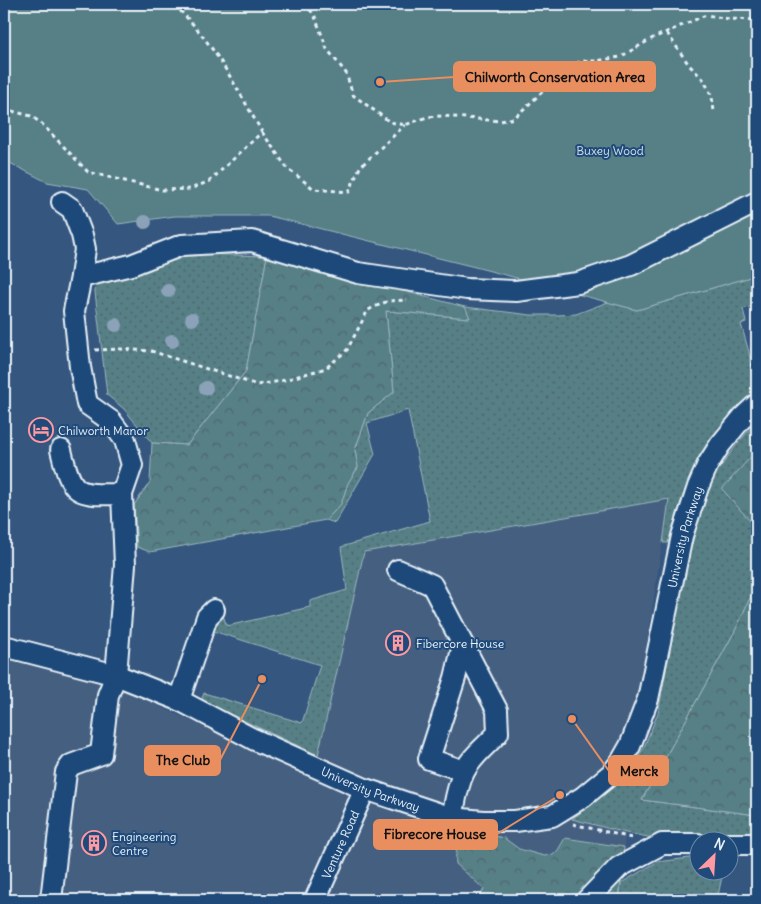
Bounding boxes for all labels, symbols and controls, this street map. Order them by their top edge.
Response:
callout: Chilworth Conservation Area [454,62,655,91]
text: Chilworth Conservation Area [465,68,645,86]
park label: Buxey Wood [576,143,644,158]
hotel icon: Chilworth Manor [28,417,54,443]
place label: Chilworth Manor [58,423,148,438]
street label: University Parkway [664,484,705,589]
building icon: Fibercore House [385,630,411,656]
place label: Fibercore House [416,636,504,651]
callout: The Club [145,746,220,775]
text: The Club [156,751,211,769]
callout: Merck [609,756,668,785]
text: Merck [620,762,658,780]
street label: University Parkway [319,763,422,814]
street label: Venture Road [318,808,362,881]
callout: Fibrecore House [374,820,497,849]
text: Fibrecore House [384,825,487,843]
place label: Engineering Centre [112,829,176,858]
building icon: Engineering Centre [81,830,107,856]
north arrow [688,832,738,882]
text: N [711,834,728,854]

